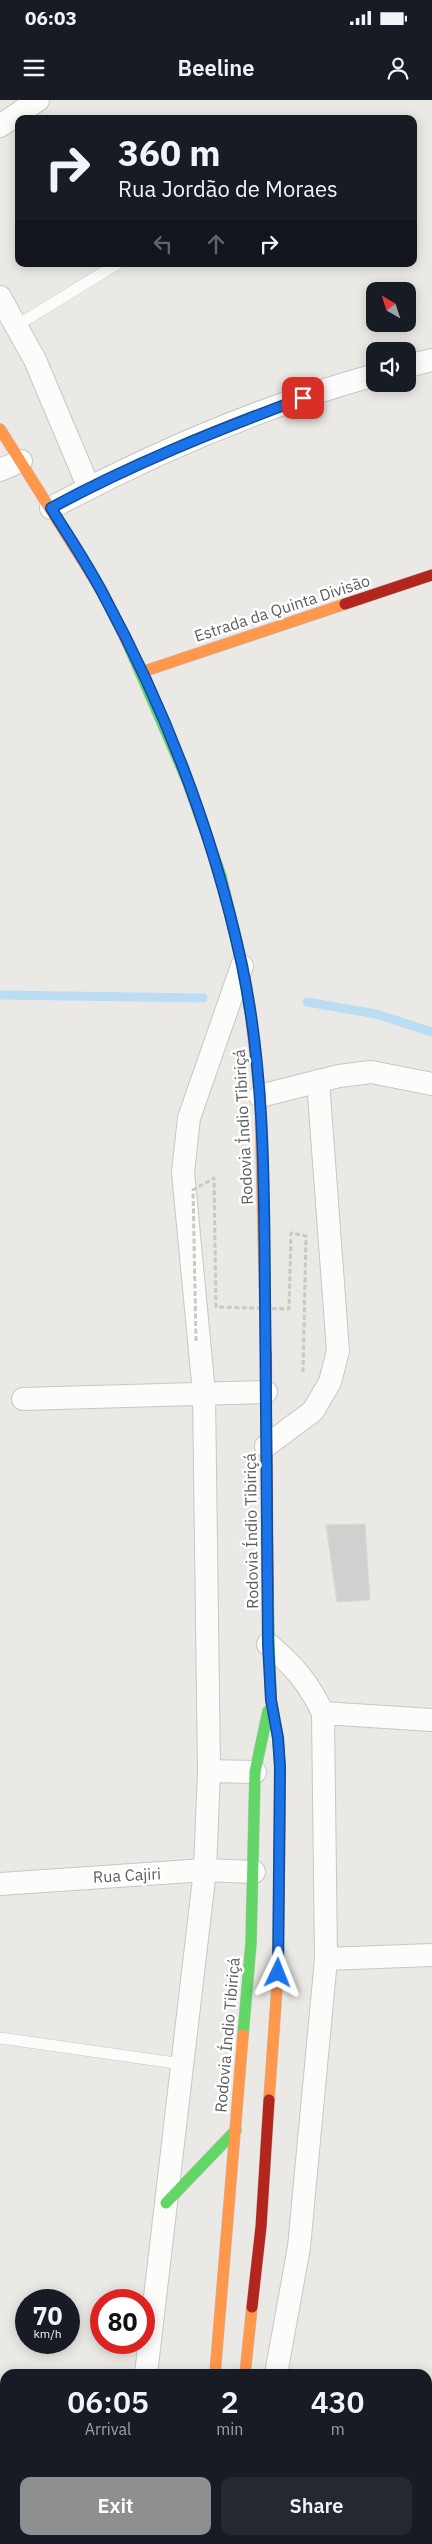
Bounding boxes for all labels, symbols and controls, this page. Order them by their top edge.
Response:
text: 06:03 [25,6,77,30]
text: Beeline [178,53,254,82]
icon: menu [20,54,48,82]
icon: person [384,54,412,82]
text: 360 m [118,130,221,176]
icon: right [35,135,100,200]
text: Rua Jordão de Moraes [118,174,338,203]
icon: left [149,230,177,258]
icon: ahead [202,230,230,258]
icon: right [255,230,283,258]
north arrow [366,282,416,332]
map controls [366,282,416,392]
button: sound [366,342,416,392]
pin [282,377,324,419]
icon: arrive [289,384,317,412]
street label: Estrada da Quinta Divisão [192,570,372,646]
street label: Rodovia Índio Tibiriçá [228,1048,257,1205]
street label: Rodovia Índio Tibiriçá [239,1453,262,1609]
street label: Rua Cajiri [93,1863,161,1887]
position arrow [251,1946,303,1998]
street label: Rodovia Índio Tibiriçá [209,1956,244,2113]
speed limit sign: 80 [90,2289,155,2354]
text: 70 [32,2299,63,2332]
text: km/h [33,2326,62,2341]
text: 06:05 [67,2382,149,2421]
text: 2 [221,2382,239,2421]
text: 430 [311,2382,365,2421]
text: Arrival [85,2419,131,2439]
text: min [216,2419,243,2439]
text: m [331,2419,345,2439]
button: Exit [20,2477,211,2535]
button: Share [221,2477,412,2535]

